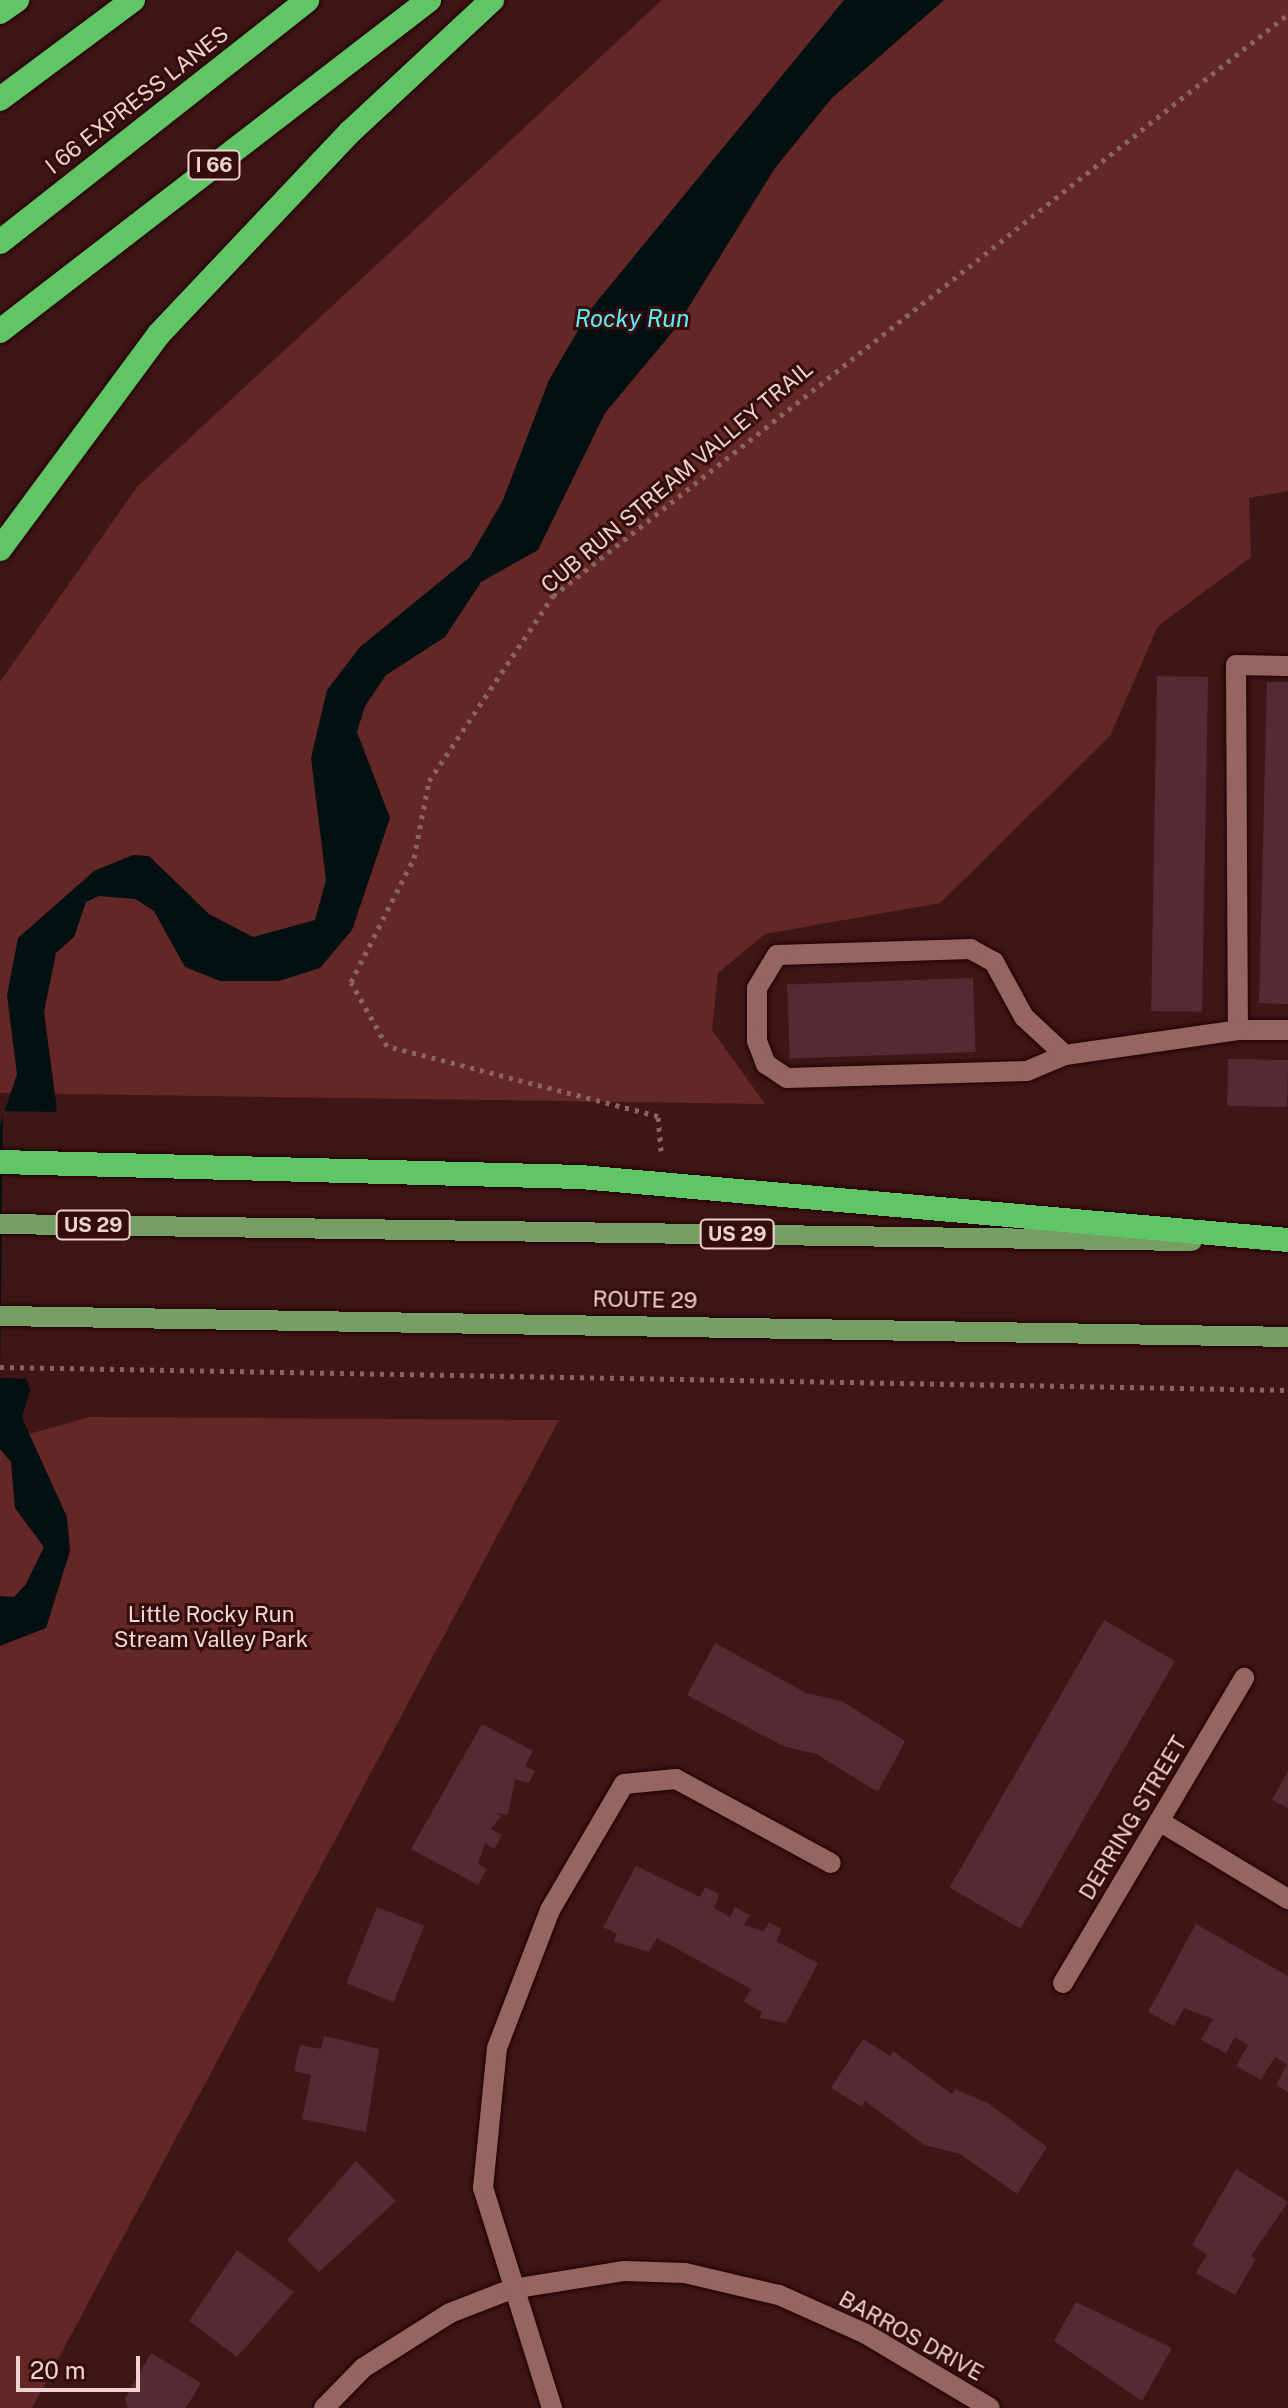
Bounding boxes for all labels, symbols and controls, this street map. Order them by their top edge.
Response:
street label: I 66 EXPRESS LANES [40,20,234,180]
road number: I 66 [186,149,242,181]
water label: Rocky Run [575,305,689,333]
street label: CUB RUN STREAM VALLEY TRAIL [535,355,819,599]
road number: US 29 [55,1209,131,1241]
road number: US 29 [699,1218,775,1250]
street label: ROUTE 29 [592,1286,698,1314]
park label: Little Rocky Run Stream Valley Park [114,1601,308,1652]
street label: DERRING STREET [1074,1731,1192,1905]
street label: BARROS DRIVE [834,2285,988,2387]
scale bar [20,2340,144,2390]
text: 20 m [30,2356,86,2384]

